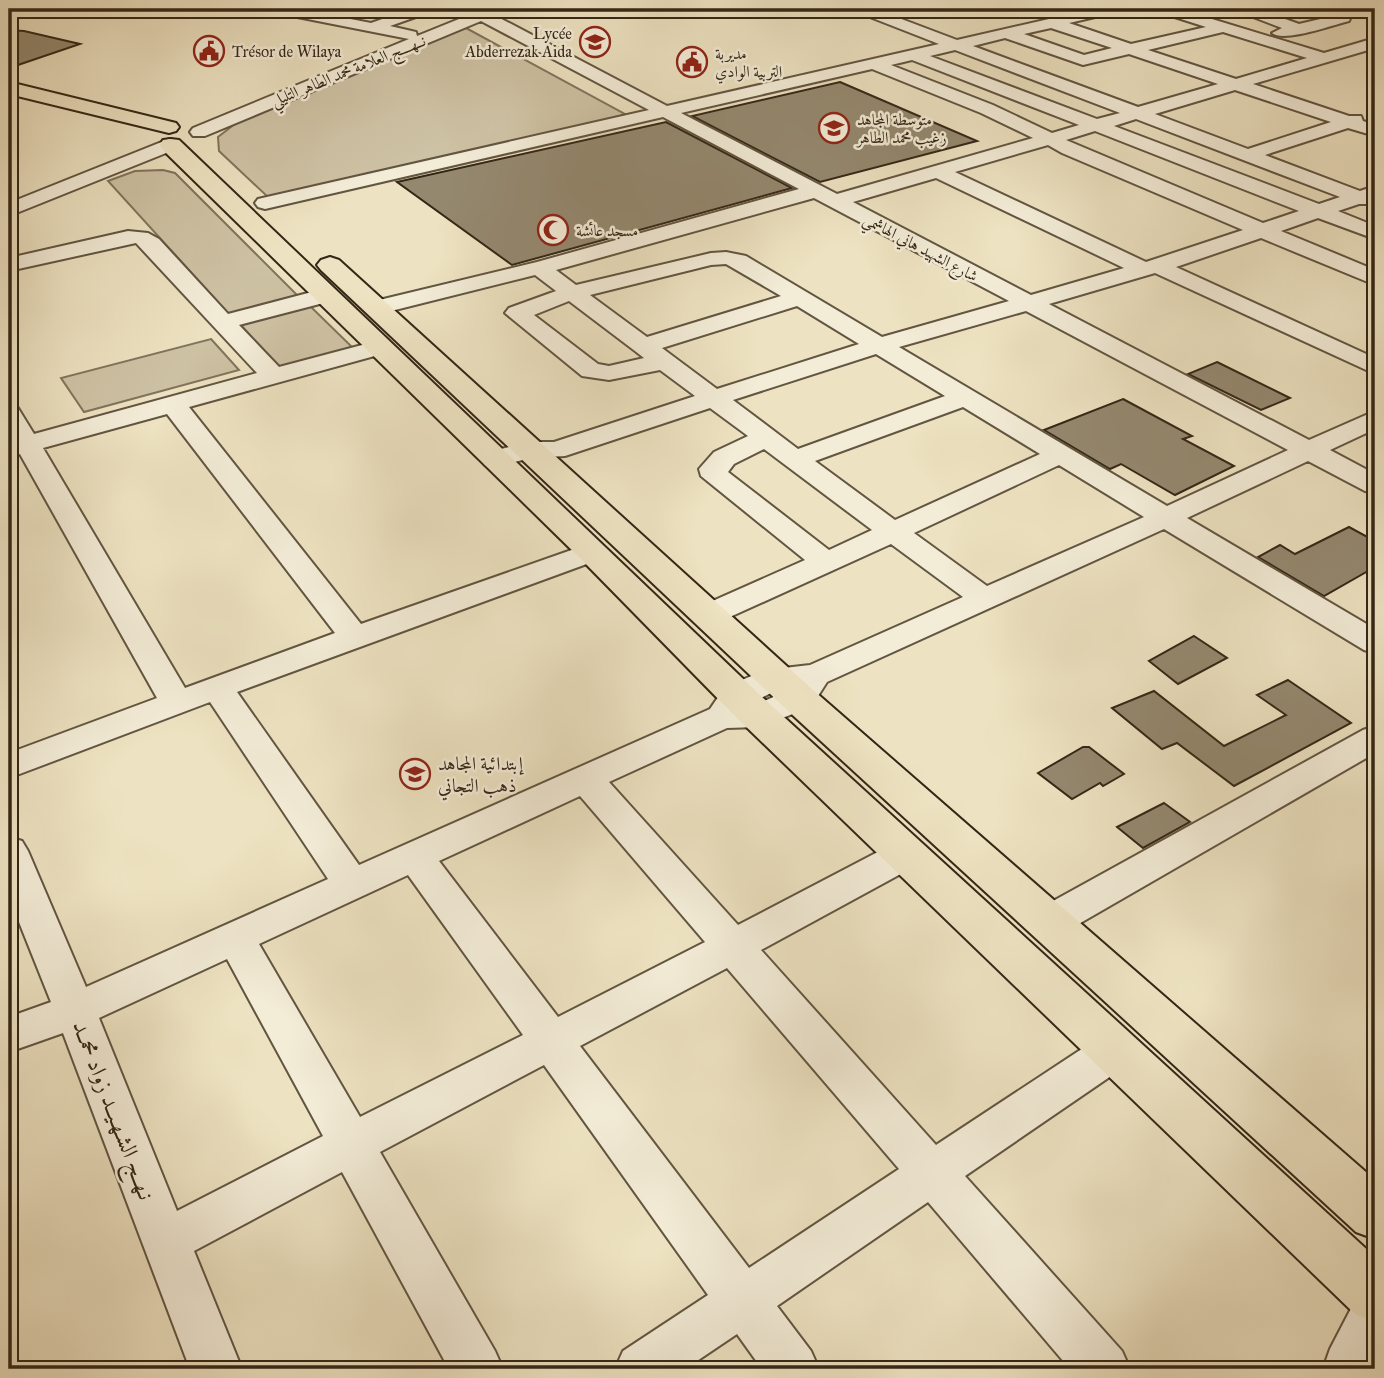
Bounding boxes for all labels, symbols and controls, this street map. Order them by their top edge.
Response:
place label: Lycée Abderrezak Aida [464,24,572,61]
school or university icon: Lycée Abderrezak Aida [578,25,612,59]
street label: نــهــــج العلامة محمد الطاهر التليلي [268,31,431,116]
public building icon: Trésor de Wilaya [192,34,226,68]
place label: Trésor de Wilaya [232,42,342,61]
place label: مديربة التربية الوادي [715,44,782,84]
public building icon: مديربة التربية الوادي [675,45,709,79]
place label: متوسطة المجاهد زغيب محمد الطاهر [855,110,947,148]
school or university icon: متوسطة المجاهد زغيب محمد الطاهر [817,111,851,145]
street label: شارع الشهيد هاني الهاشمي [857,209,981,291]
mosque icon: مسجد عائشة [536,213,570,247]
place label: مسجد عائشة [576,221,638,240]
place label: إبتدائية المجاهد ذهب التجاني [438,752,525,801]
school or university icon: إبتدائية المجاهد ذهب التجاني [398,757,432,791]
street label: نـهــج الشـهـيــد زواد محمــد [60,1016,161,1206]

